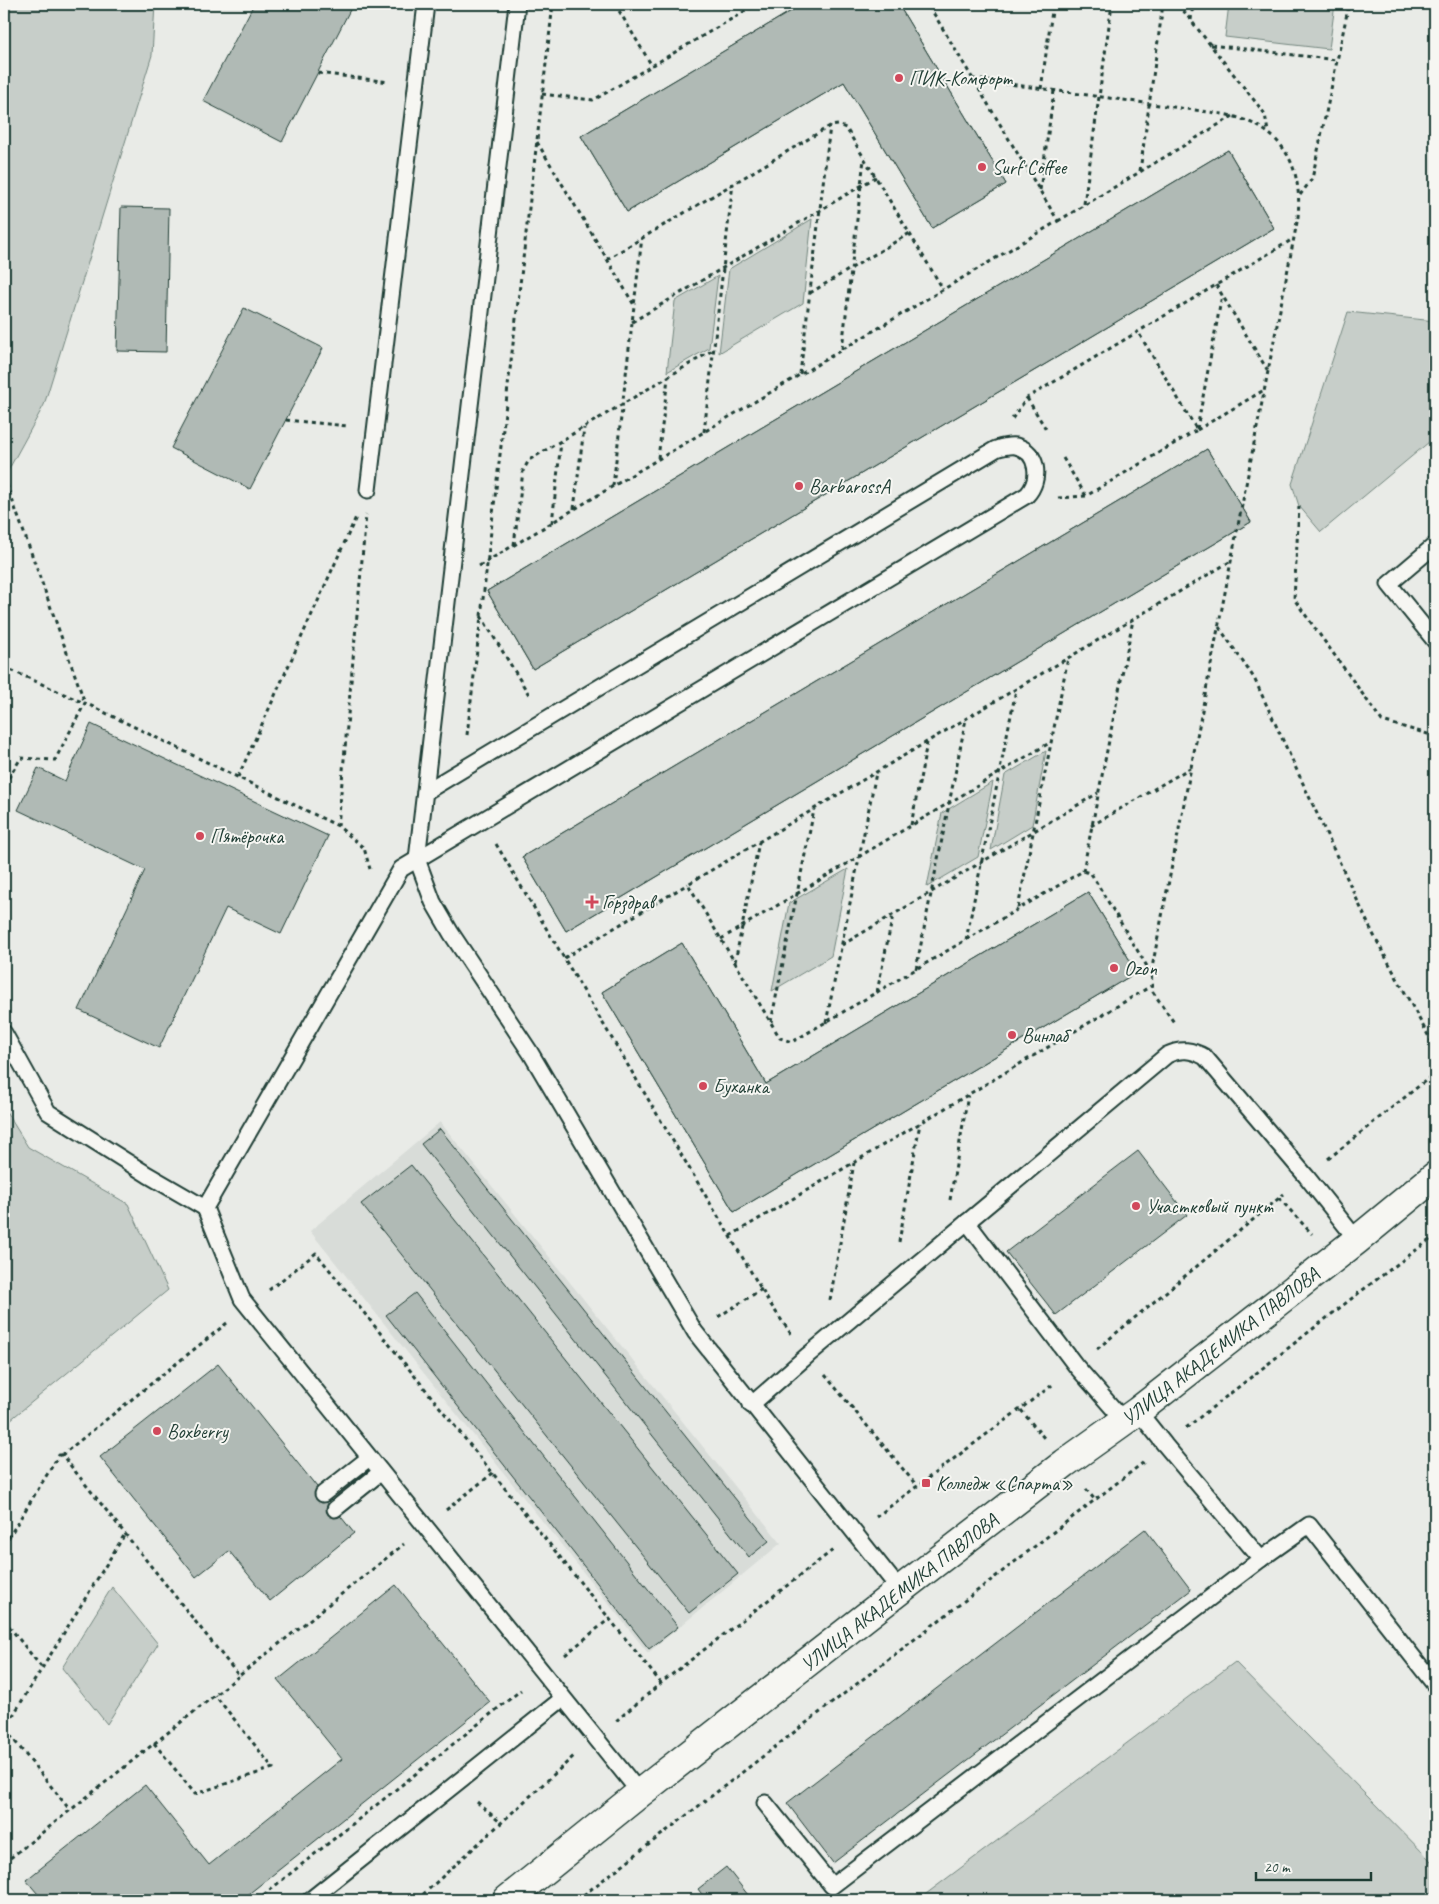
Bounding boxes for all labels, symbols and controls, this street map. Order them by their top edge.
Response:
place label: ПИК-Комфорт [909,66,1014,91]
marker: ПИК-Комфорт [893,72,905,84]
place label: Surf Coffee [992,155,1068,180]
marker: Surf Coffee [976,161,988,173]
place label: BarbarossA [809,474,891,499]
marker: BarbarossA [793,480,805,492]
place label: Пятёрочка [210,824,285,849]
marker: Пятёрочка [194,830,206,842]
place label: Горздрав [602,890,657,915]
marker: Горздрав [586,896,598,908]
place label: Ozon [1124,956,1158,981]
marker: Ozon [1108,962,1120,974]
place label: Винлаб [1022,1023,1072,1048]
marker: Винлаб [1006,1029,1018,1041]
place label: Буханка [713,1074,770,1099]
marker: Буханка [697,1080,709,1092]
place label: Участковый пункт [1146,1194,1274,1219]
marker: Участковый пункт [1130,1200,1142,1212]
street label: УЛИЦА АКАДЕМИКА ПАВЛОВА [1117,1261,1325,1431]
place label: Boxberry [167,1419,229,1444]
marker: Boxberry [151,1425,163,1437]
place label: Колледж «Спарта» [936,1471,1073,1496]
marker: Колледж «Спарта» [920,1477,932,1489]
street label: УЛИЦА АКАДЕМИКА ПАВЛОВА [796,1507,1004,1677]
scale bar [1256,1849,1372,1881]
text: 20 m [1264,1858,1291,1877]

